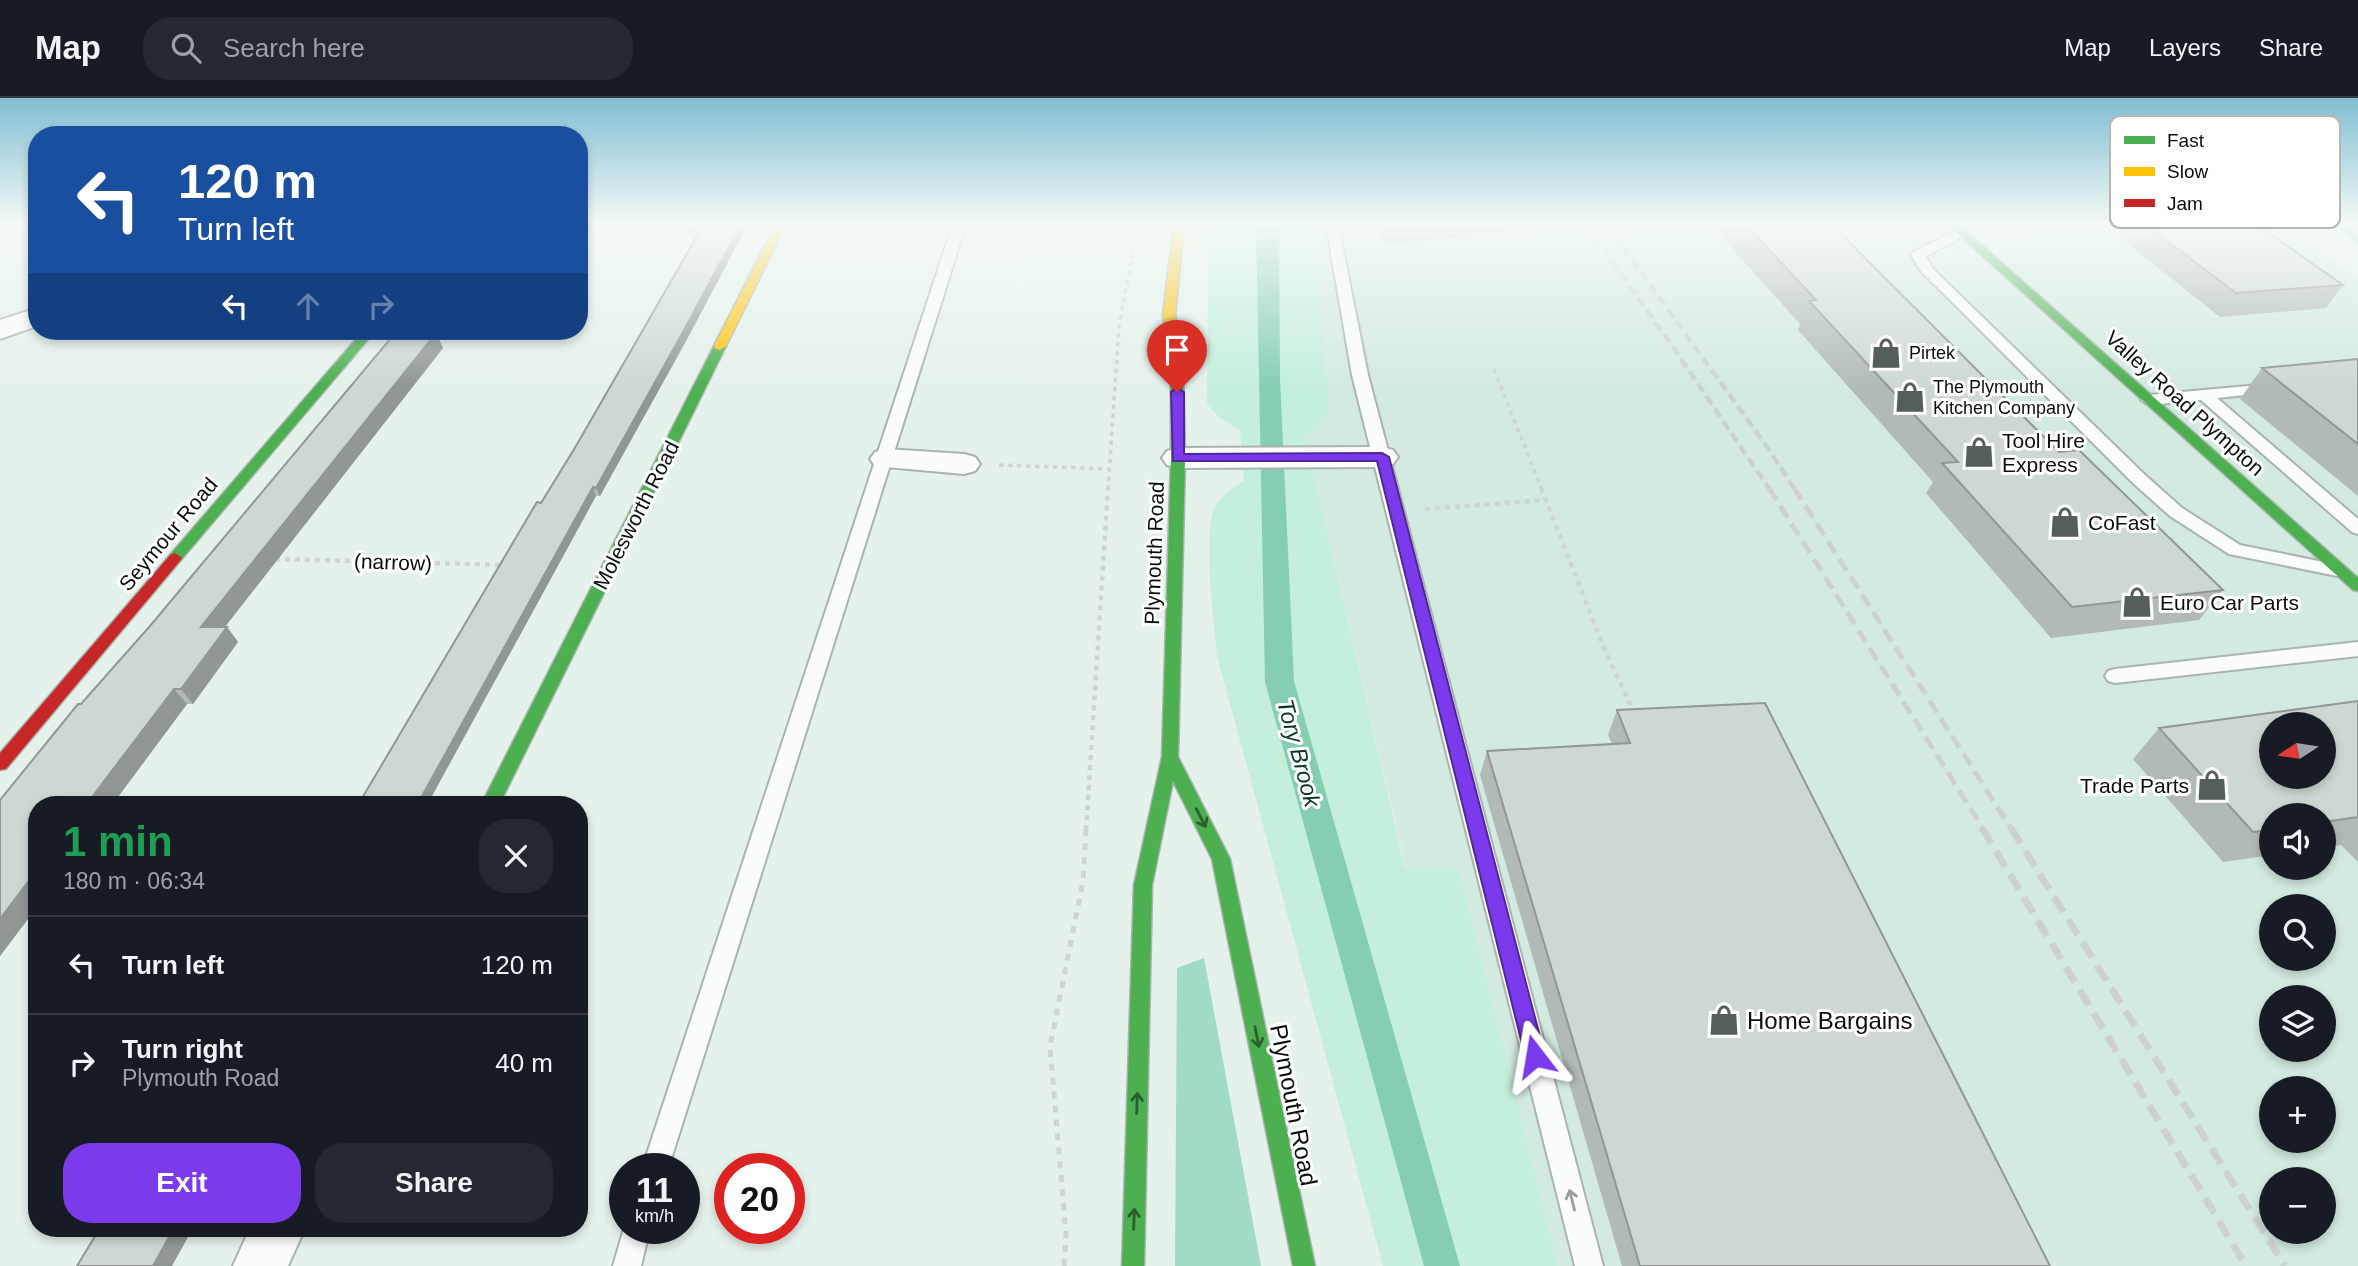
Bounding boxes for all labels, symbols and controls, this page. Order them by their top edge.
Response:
search box [143,17,633,80]
text: Map [35,29,101,66]
icon: search [167,29,205,67]
text: Search here [223,33,365,63]
text: Map [2064,34,2111,61]
text: Layers [2149,34,2221,61]
text: Share [2259,34,2323,61]
legend [2110,116,2340,228]
text: Fast [2167,130,2205,151]
icon: left [63,154,154,245]
text: 120 m [178,154,317,208]
text: Slow [2167,161,2208,182]
text: Jam [2167,193,2203,214]
text: Turn left [178,211,294,247]
icon: left [216,287,254,325]
icon: ahead [289,287,327,325]
icon: right [362,287,400,325]
pin [1147,320,1207,392]
street label: Valley Road Plympton [2101,326,2269,480]
icon: arrive [1158,331,1196,369]
shop icon: Pirtek [1869,336,1903,370]
place label: Pirtek [1909,343,1956,363]
place label: The Plymouth Kitchen Company [1933,377,2075,418]
shop icon: The Plymouth Kitchen Company [1893,380,1927,414]
place label: Tool Hire Express [2002,429,2085,476]
shop icon: Tool Hire Express [1962,435,1996,469]
street label: Molesworth Road [589,437,683,593]
street label: Seymour Road [114,473,222,595]
street label: Plymouth Road [1140,481,1168,625]
shop icon: CoFast [2048,505,2082,539]
place label: CoFast [2088,511,2156,534]
street label: (narrow) [354,549,432,575]
shop icon: Euro Car Parts [2120,585,2154,619]
place label: Euro Car Parts [2160,591,2299,614]
water label: Tory Brook [1272,696,1326,811]
north arrow [2259,712,2336,789]
map controls [2259,712,2336,1244]
shop icon: Trade Parts [2195,768,2229,802]
place label: Trade Parts [2080,774,2189,797]
button: sound [2259,803,2336,880]
one-way arrow [1194,807,1208,828]
text: 1 min [63,818,173,865]
button: close [479,819,553,893]
text: 180 m · 06:34 [63,868,205,894]
button: search [2259,894,2336,971]
icon: left [63,946,101,984]
text: Turn left [122,950,224,980]
text: 120 m [481,950,553,980]
button: layers [2259,985,2336,1062]
shop icon: Home Bargains [1707,1003,1741,1037]
place label: Home Bargains [1747,1007,1912,1034]
position arrow [1498,1019,1572,1093]
street label: Plymouth Road [1265,1022,1323,1188]
one-way arrow [1251,1025,1265,1048]
text: Turn right [122,1034,243,1064]
icon: right [63,1044,101,1082]
text: 40 m [495,1048,553,1078]
text: Plymouth Road [122,1065,279,1091]
button: + [2259,1076,2336,1153]
one-way arrow [1131,1092,1144,1115]
button: Exit [63,1143,301,1223]
button: Share [315,1143,553,1223]
speed limit sign: 20 [714,1153,805,1244]
button: − [2259,1167,2336,1244]
text: 11 [636,1170,673,1209]
one-way arrow [1565,1189,1578,1212]
text: km/h [635,1206,674,1226]
one-way arrow [1127,1208,1141,1231]

